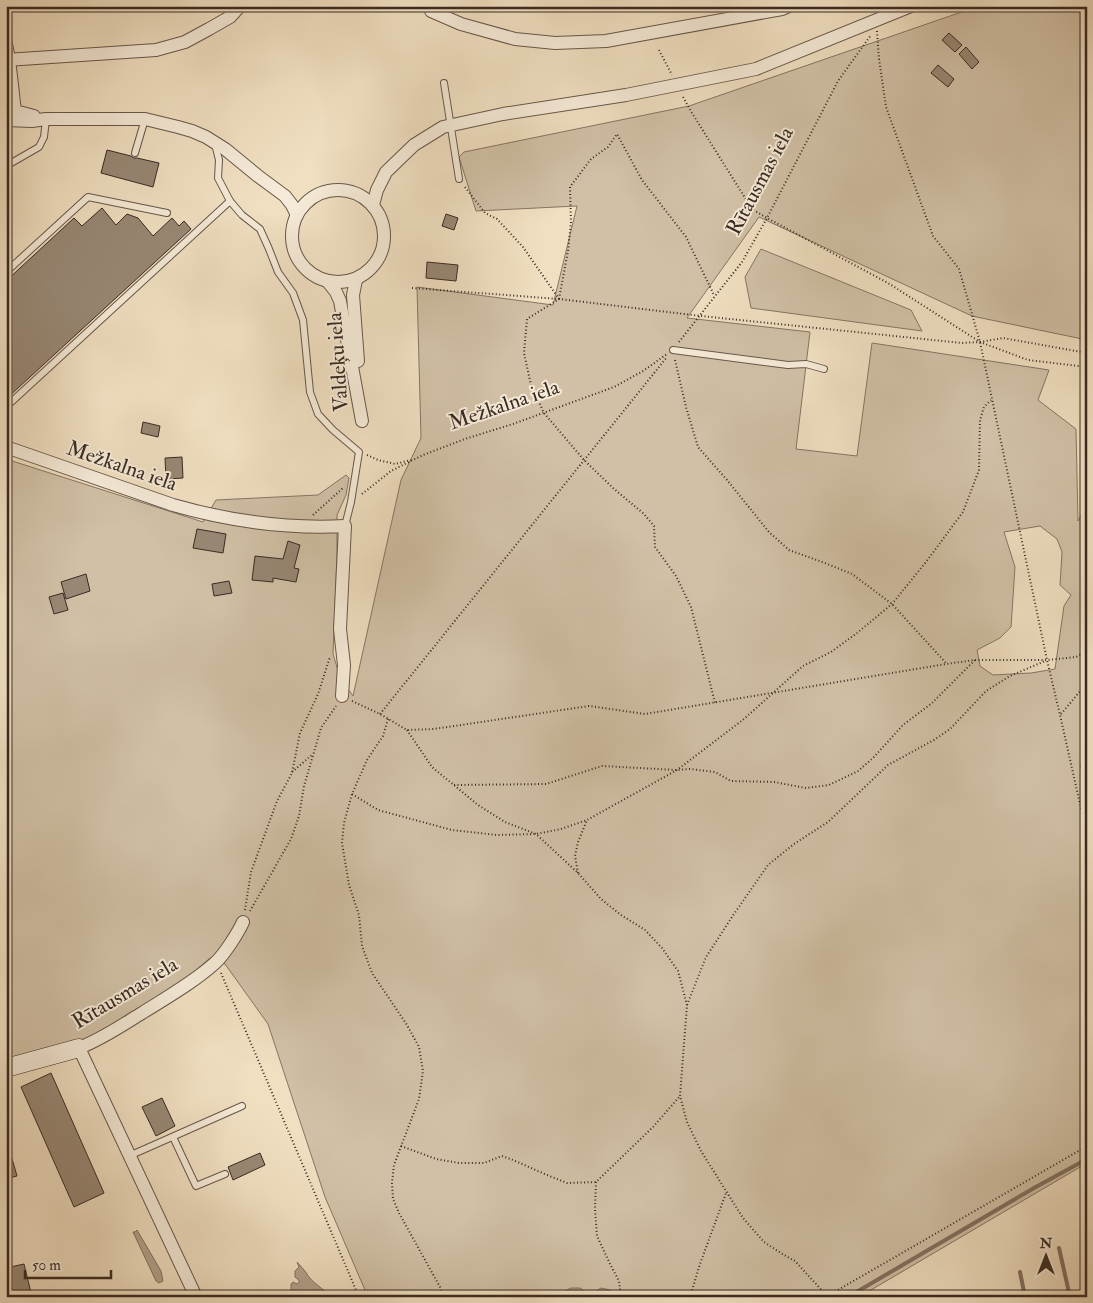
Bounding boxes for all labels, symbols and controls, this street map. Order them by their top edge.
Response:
street label: Rītausmas iela [720,122,800,240]
street label: Valdeķu iela [321,311,355,413]
street label: Mežkalna iela [445,373,563,436]
street label: Mežkalna iela [63,435,181,498]
street label: Rītausmas iela [67,951,183,1035]
north arrow [1020,1230,1070,1280]
text: N [1039,1235,1053,1252]
scale bar [25,1248,111,1280]
text: 50 m [32,1256,61,1275]

